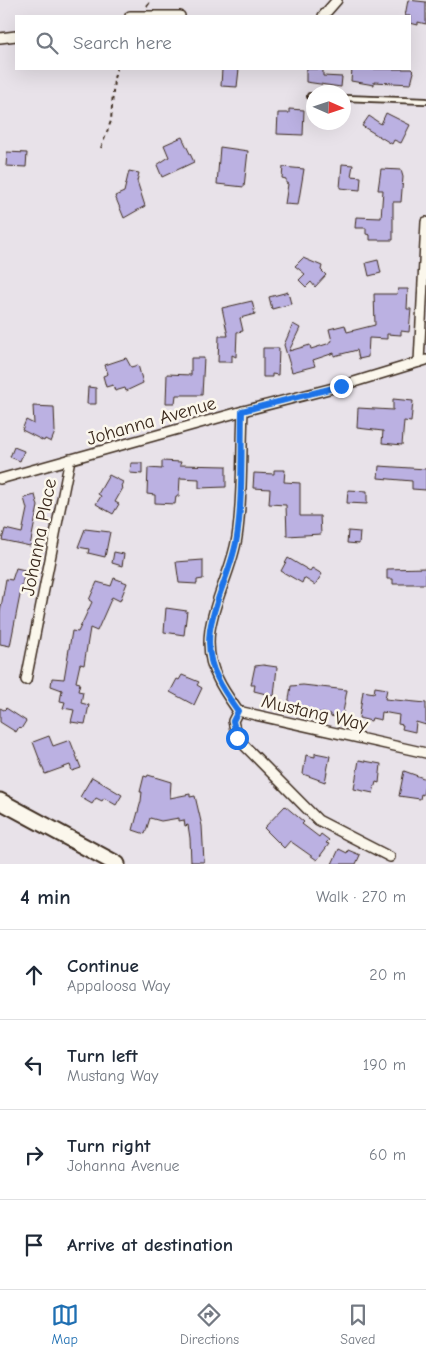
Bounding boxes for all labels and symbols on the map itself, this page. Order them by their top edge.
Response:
north arrow [306,85,351,130]
route end [330,375,353,398]
street label: Johanna Avenue [84,392,219,450]
street label: Johanna Place [17,477,61,598]
street label: Mustang Way [259,690,371,736]
route start [226,727,249,750]

